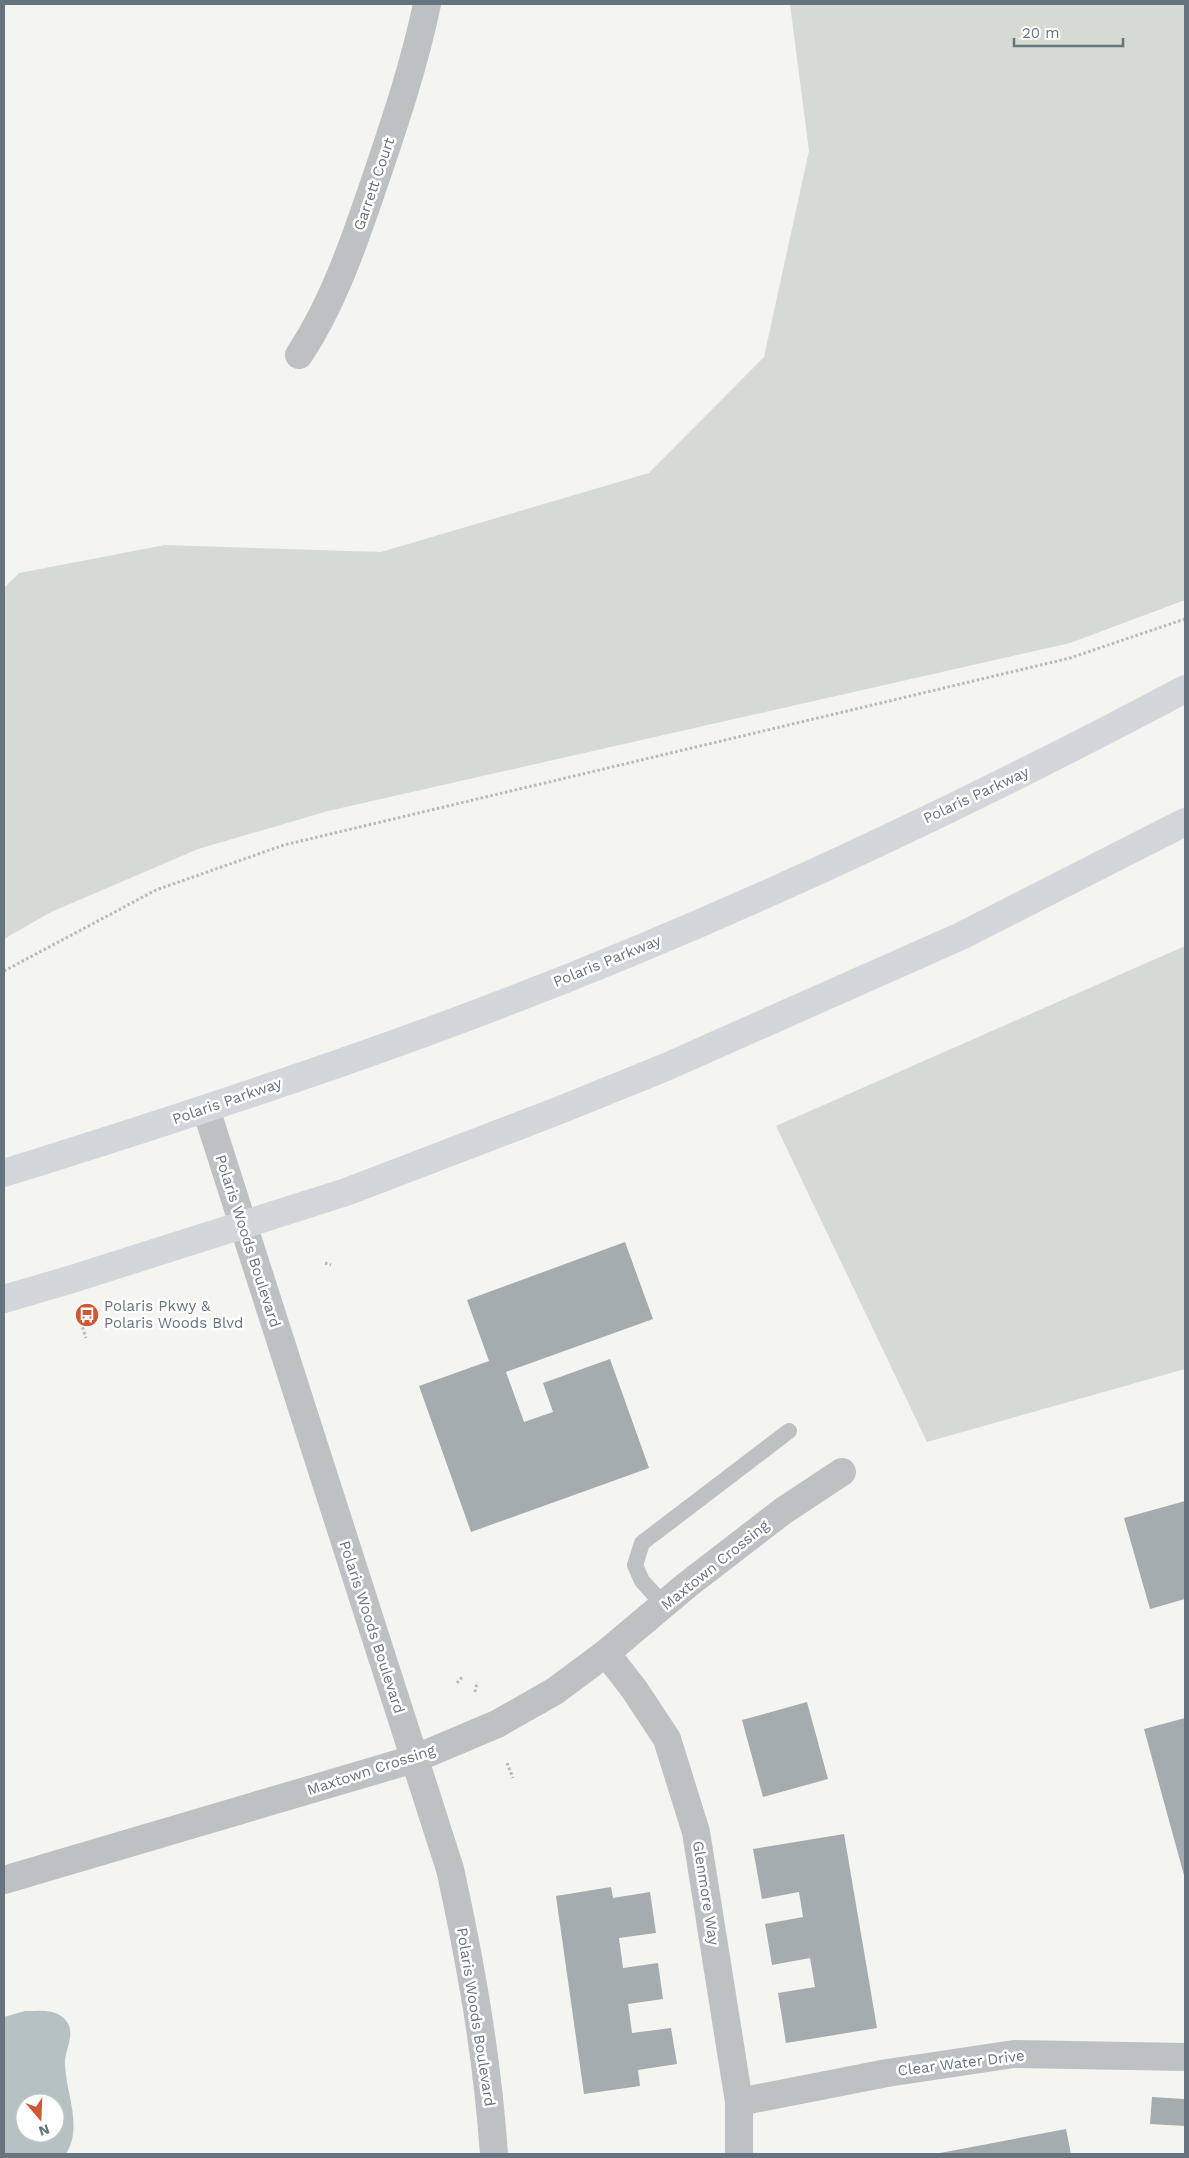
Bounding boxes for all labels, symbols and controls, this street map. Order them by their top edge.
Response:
scale bar [1014,15,1123,47]
text: 20 m [1022,24,1060,42]
street label: Garrett Court [350,135,399,233]
street label: Polaris Parkway [920,763,1032,827]
street label: Polaris Parkway [550,931,664,991]
street label: Polaris Parkway [170,1074,284,1128]
street label: Polaris Woods Boulevard [212,1152,284,1330]
place label: Polaris Pkwy & Polaris Woods Blvd [104,1297,244,1332]
bus stop icon: Polaris Pkwy & Polaris Woods Blvd [74,1302,100,1328]
street label: Maxtown Crossing [657,1516,773,1614]
street label: Polaris Woods Boulevard [336,1538,408,1716]
street label: Maxtown Crossing [305,1741,437,1799]
street label: Glenmore Way [689,1839,723,1947]
street label: Polaris Woods Boulevard [453,1926,499,2108]
street label: Clear Water Drive [897,2046,1025,2080]
north arrow [15,2093,65,2143]
text: N [37,2121,52,2140]

